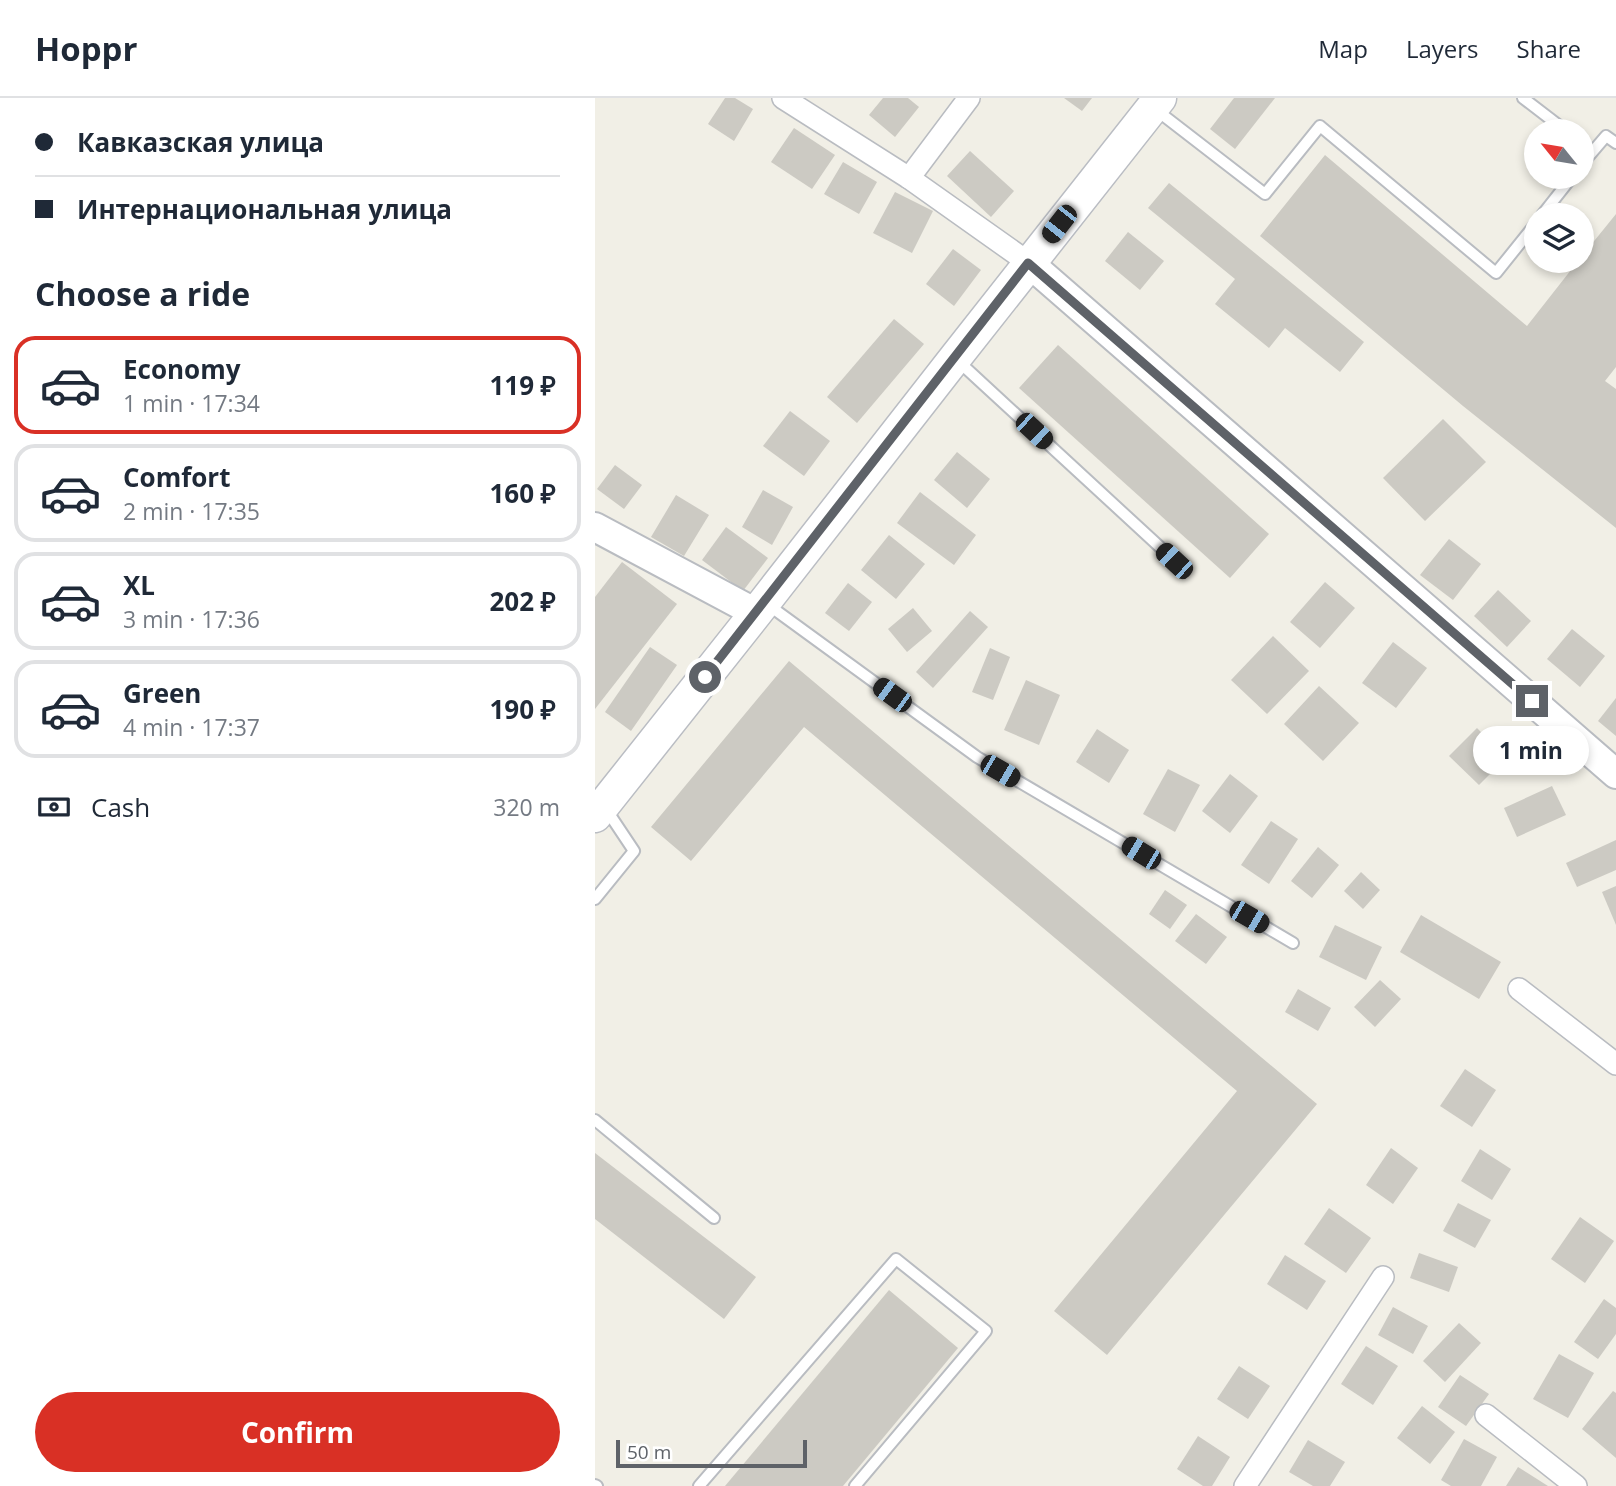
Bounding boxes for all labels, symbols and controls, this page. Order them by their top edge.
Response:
text: Hoppr [35,26,137,71]
text: Map [1318,32,1368,65]
text: Layers [1406,32,1479,65]
text: Share [1517,32,1581,65]
north arrow [1524,119,1594,189]
map controls [1524,119,1594,273]
text: Кавказская улица [77,124,324,160]
text: Интернациональная улица [77,191,452,227]
car [1038,201,1081,247]
button: layers [1524,203,1594,273]
text: Choose a ride [35,272,250,315]
text: Economy [123,351,241,387]
icon: car [39,354,102,417]
text: 119 ₽ [490,367,556,403]
text: 1 min · 17:34 [123,387,260,419]
car [1012,409,1057,453]
text: Comfort [123,459,230,495]
icon: car [39,462,102,525]
text: 160 ₽ [490,475,556,511]
text: 2 min · 17:35 [123,495,260,527]
car [1152,539,1197,583]
text: XL [123,567,155,603]
icon: car [39,570,102,633]
text: 202 ₽ [490,583,556,619]
text: 3 min · 17:36 [123,603,260,635]
route start [689,661,721,693]
car [869,674,916,716]
text: Green [123,675,201,711]
icon: car [39,678,102,741]
route end [1516,685,1548,717]
text: 190 ₽ [490,691,556,727]
text: 4 min · 17:37 [123,711,260,743]
callout: 1 min [1474,726,1590,774]
text: 1 min [1499,734,1563,766]
car [977,751,1024,791]
icon: cash [35,788,73,826]
text: Cash [91,789,150,825]
text: 320 m [493,791,560,823]
car [1118,833,1165,873]
car [1226,897,1273,937]
button: Confirm [35,1392,560,1472]
scale bar [616,1437,807,1469]
text: 50 m [627,1439,671,1465]

